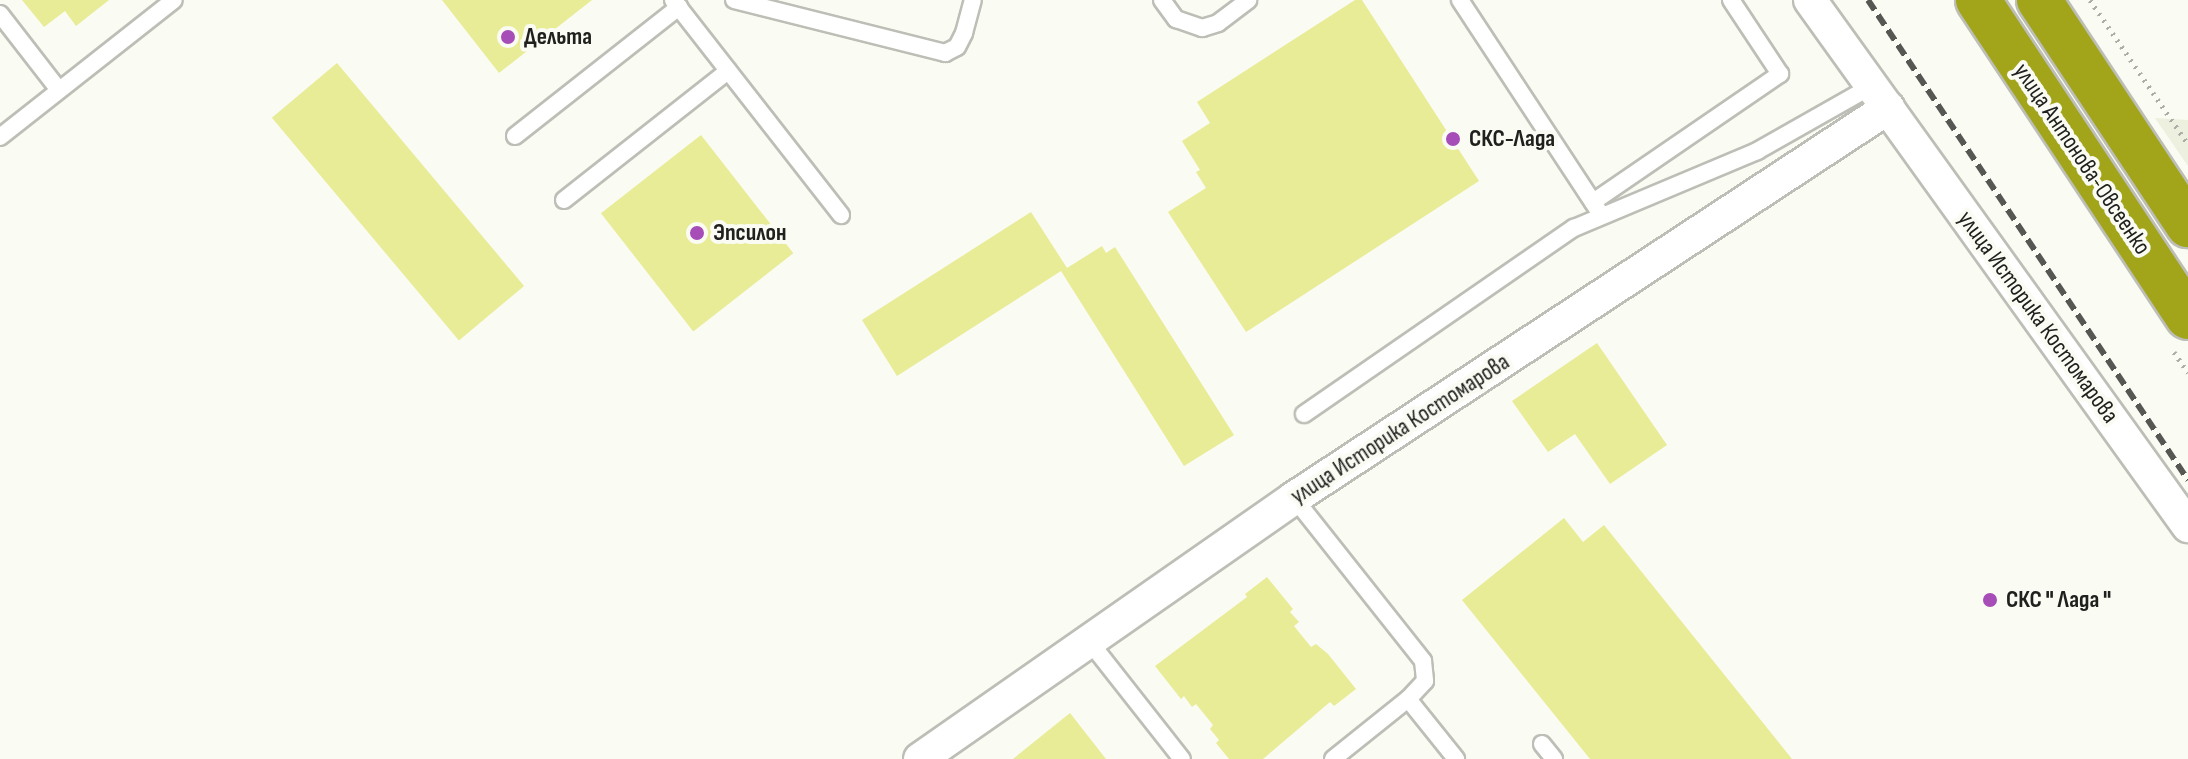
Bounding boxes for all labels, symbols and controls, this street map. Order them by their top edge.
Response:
place label: Дельта [524,23,592,51]
marker: Дельта [499,28,517,46]
street label: улица Антонова-Овсеенко [2007,58,2157,260]
place label: СКС-Лада [1469,125,1555,153]
marker: СКС-Лада [1444,130,1462,148]
street label: улица Историка Костомарова [1951,205,2125,429]
place label: Эпсилон [713,219,787,247]
marker: Эпсилон [688,224,706,242]
street label: улица Историка Костомарова [1285,347,1515,511]
place label: СКС " Лада " [2006,586,2111,614]
marker: СКС " Лада " [1981,591,1999,609]

